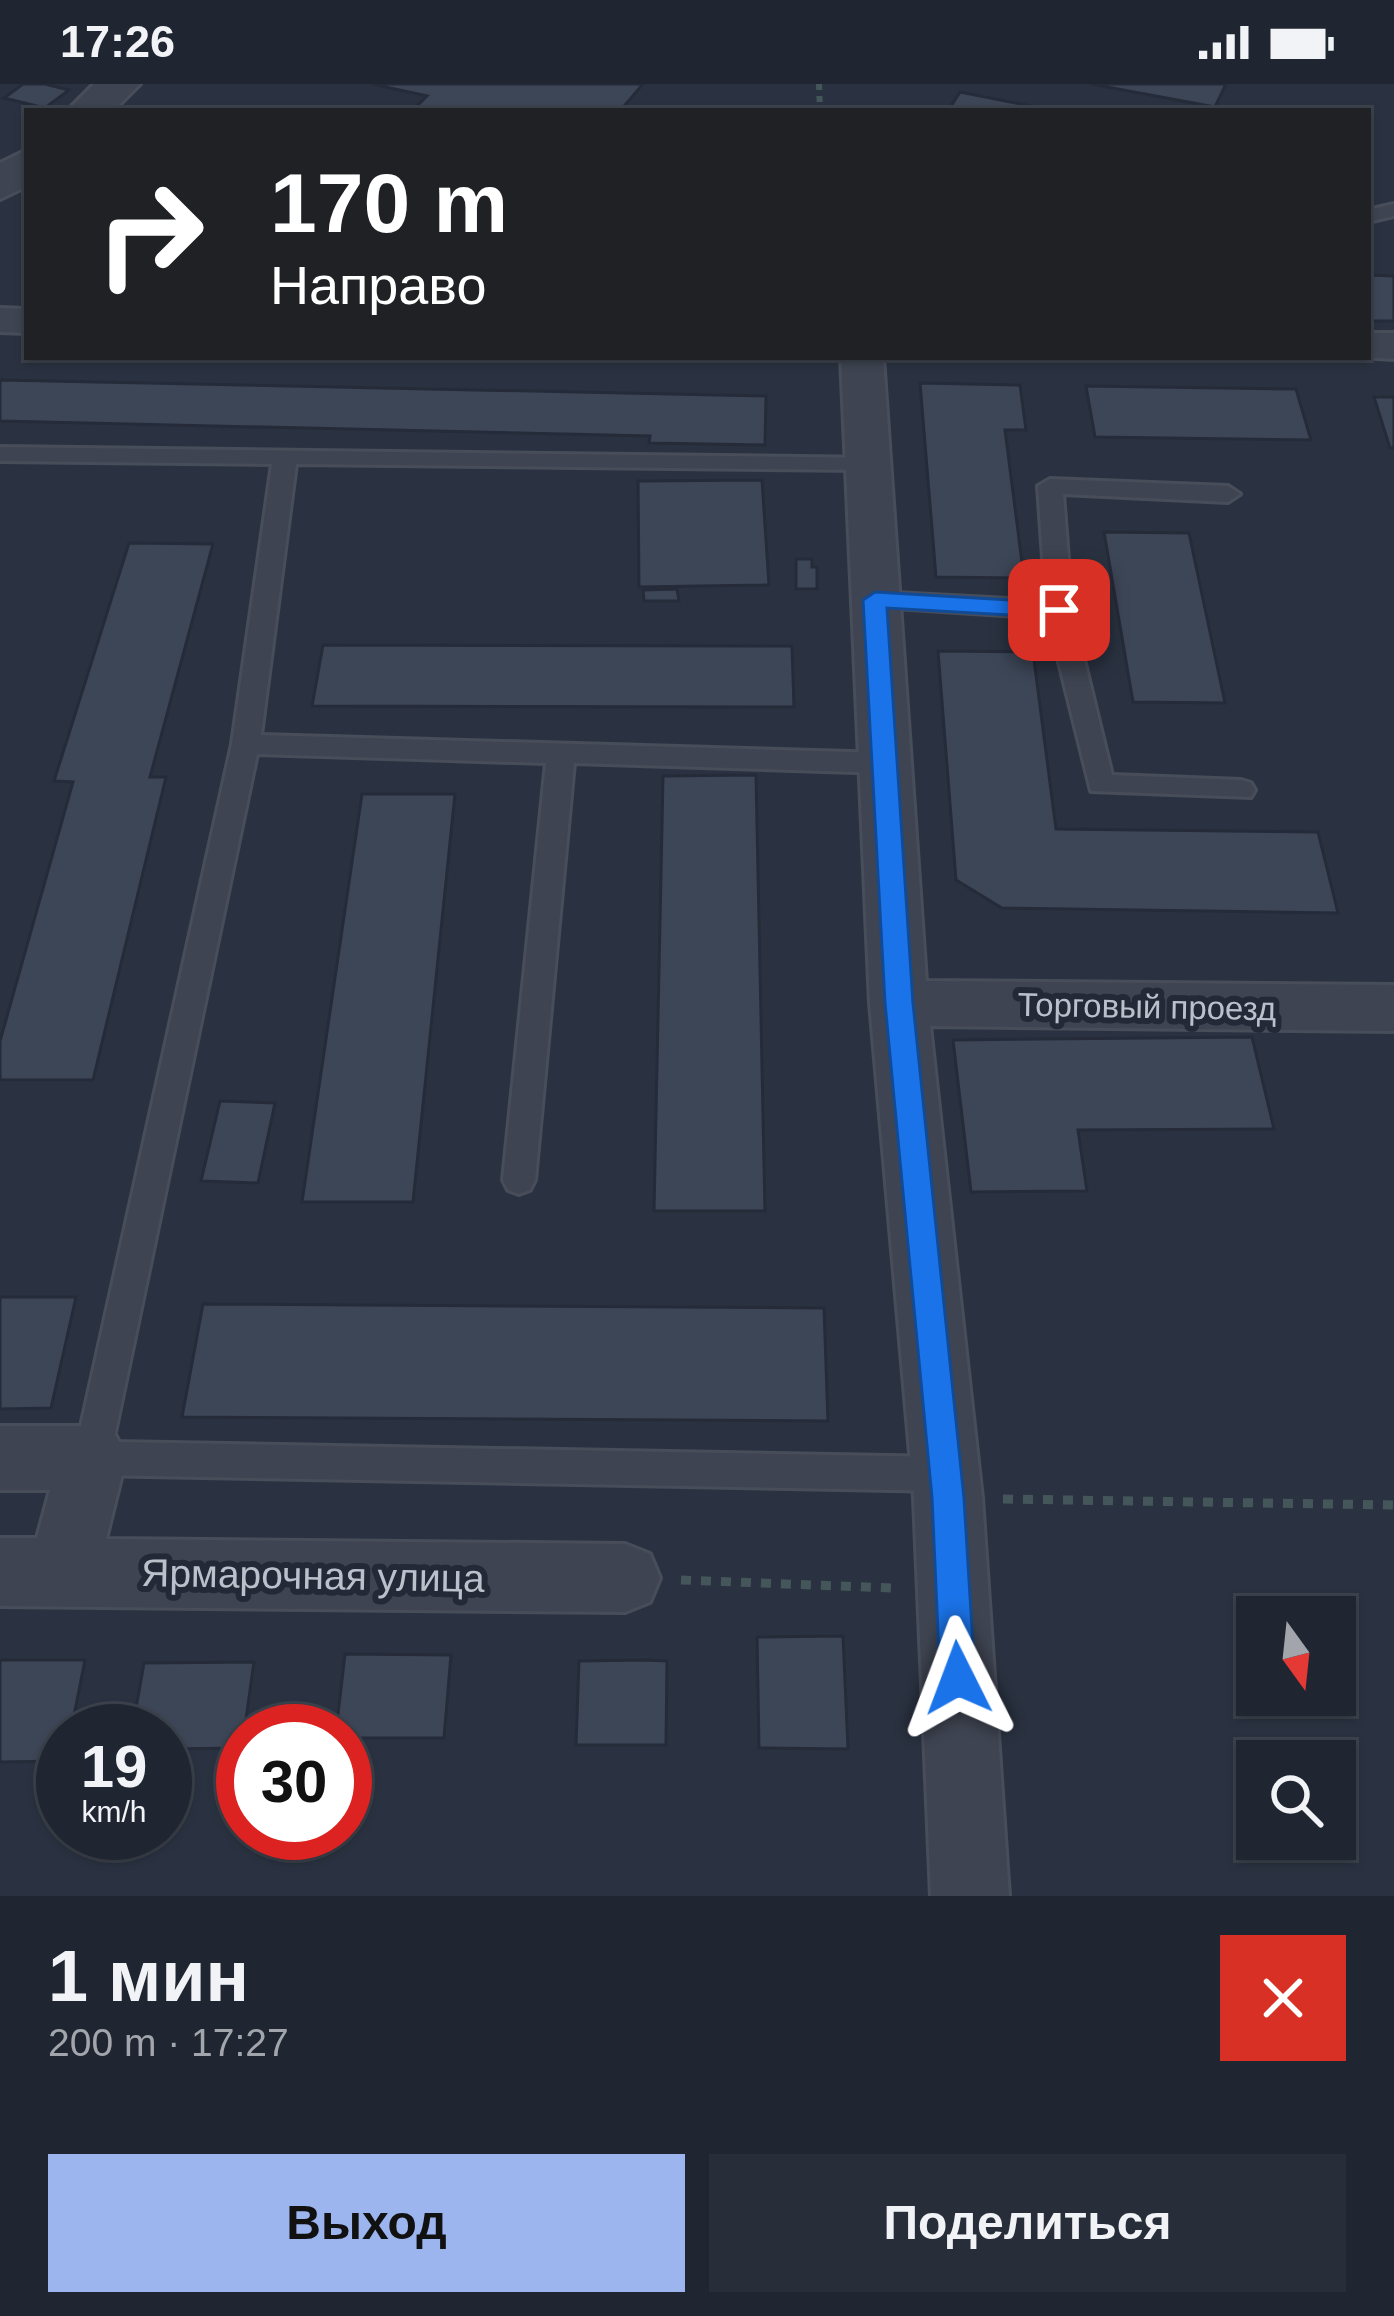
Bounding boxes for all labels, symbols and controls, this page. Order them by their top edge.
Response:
text: 17:26 [60,16,175,67]
icon: right [72,156,228,312]
text: 170 m [270,156,508,250]
text: Направо [270,255,486,315]
pin [1008,559,1110,661]
icon: arrive [1026,577,1092,643]
street label: Торговый проезд [1017,986,1277,1027]
street label: Ярмарочная улица [141,1551,485,1600]
north arrow [1236,1596,1356,1716]
map controls [1236,1596,1356,1860]
position arrow [895,1615,1021,1741]
speed limit sign: 30 [216,1704,372,1860]
text: 19 [81,1733,147,1800]
button: search [1236,1740,1356,1860]
text: km/h [81,1795,147,1828]
button: close [1220,1935,1346,2061]
text: 1 мин [48,1936,249,2016]
text: 200 m · 17:27 [48,2021,289,2064]
button: Выход [48,2154,685,2292]
button: Поделиться [709,2154,1346,2292]

